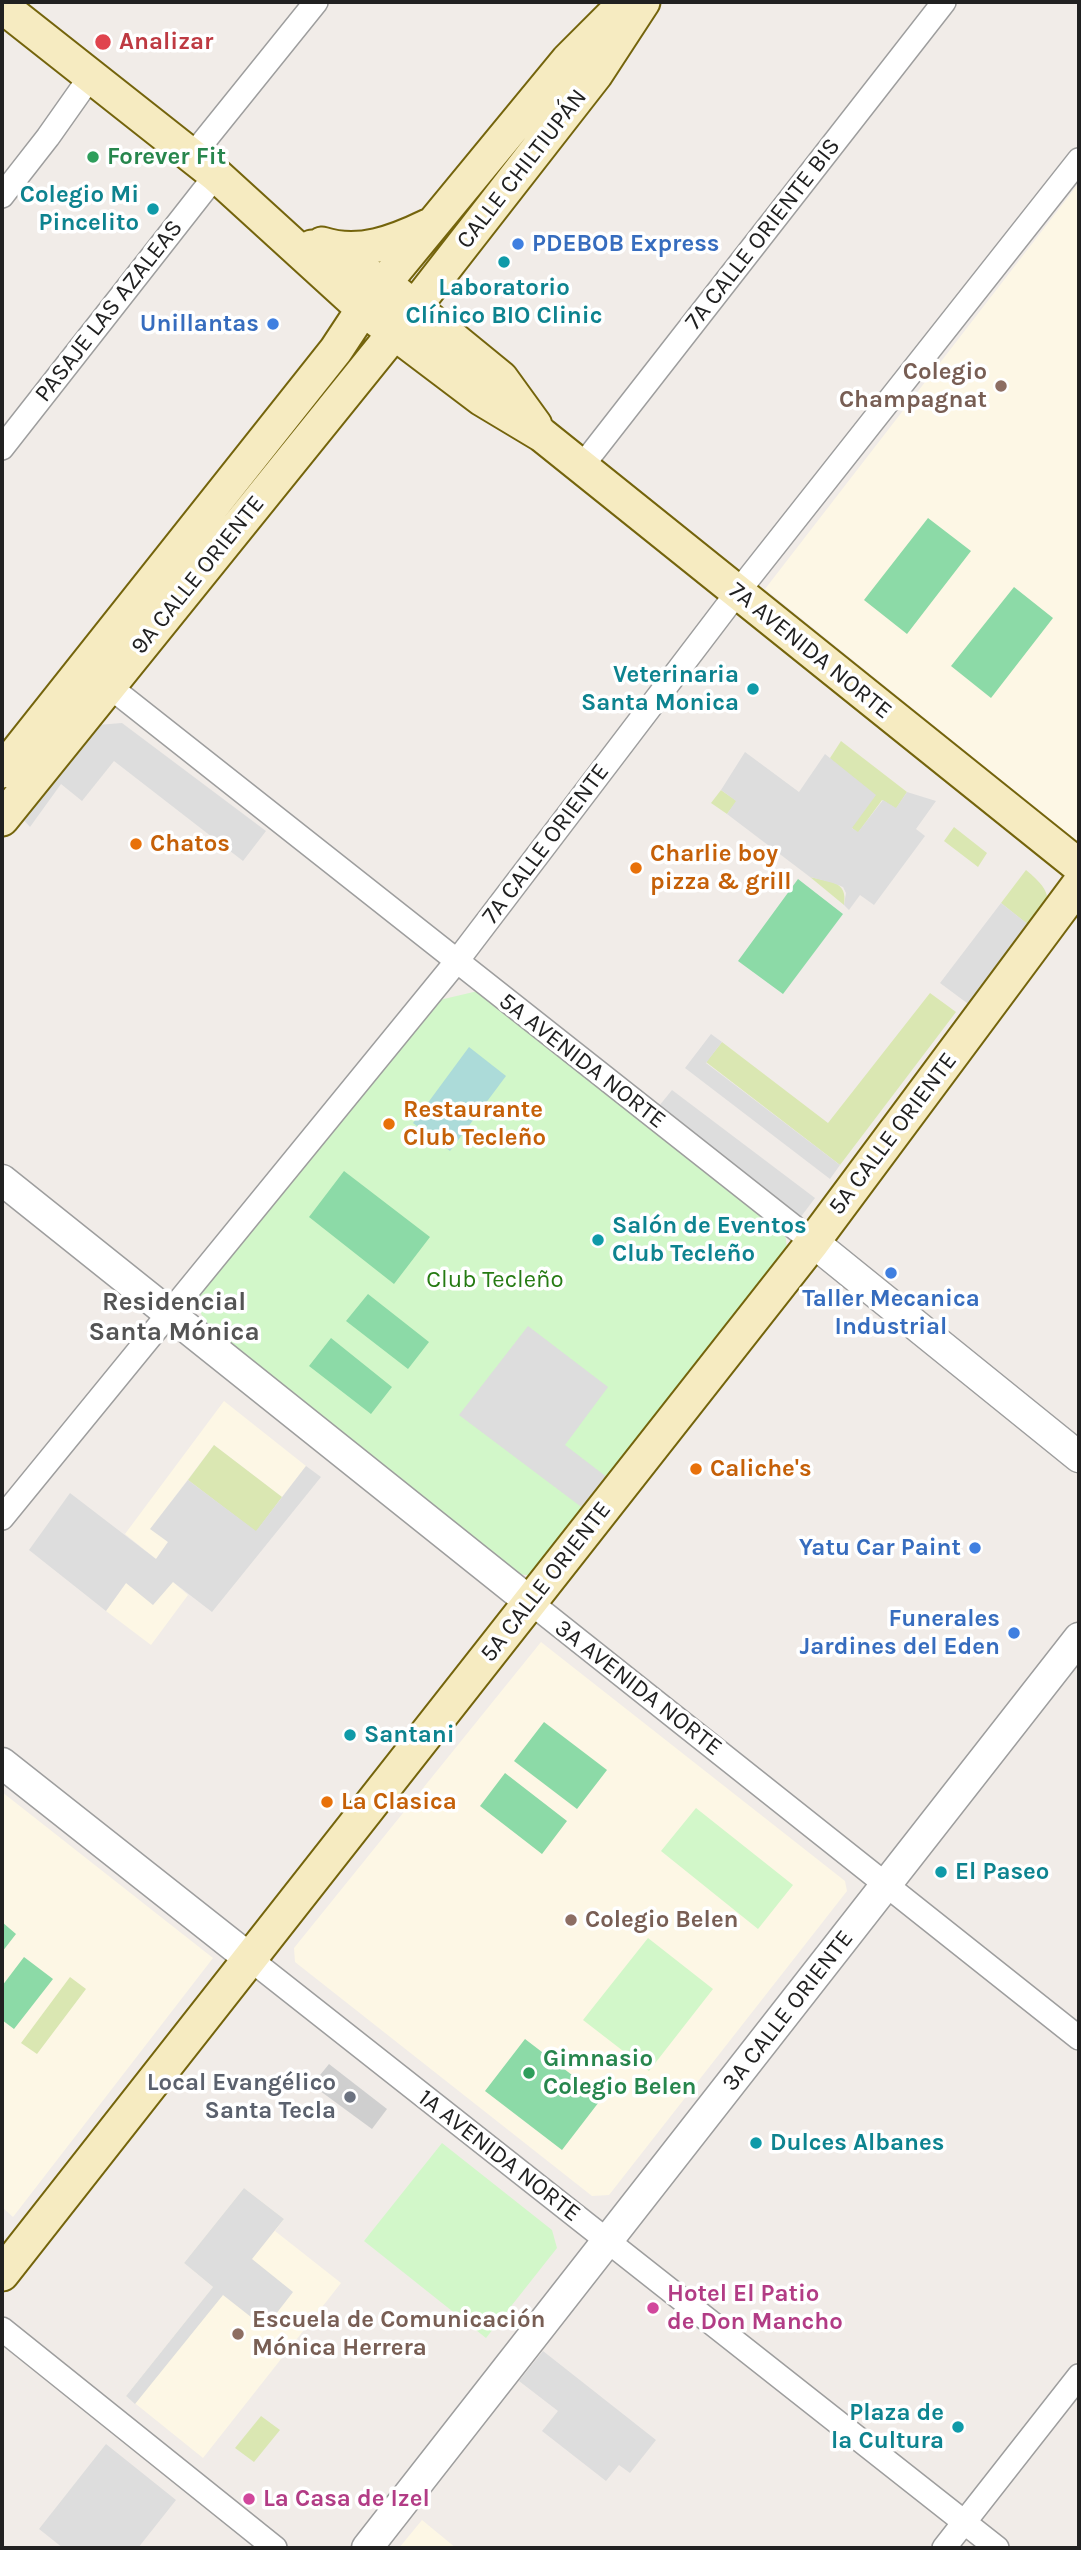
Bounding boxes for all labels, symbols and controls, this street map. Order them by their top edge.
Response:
place label: Analizar [119,28,214,56]
marker: Analizar [93,32,113,52]
street label: CALLE CHILTIUPÁN [451,83,593,255]
street label: 7A CALLE ORIENTE BIS [679,133,847,335]
place label: Forever Fit [107,143,226,171]
marker: Forever Fit [85,149,101,165]
place label: Colegio Mi Pincelito [20,181,139,237]
marker: Colegio Mi Pincelito [145,201,161,217]
street label: PASAJE LAS AZALEAS [29,214,189,408]
place label: PDEBOB Express [532,230,719,258]
marker: PDEBOB Express [510,236,526,252]
marker: Laboratorio Clínico BIO Clinic [496,254,512,270]
place label: Laboratorio Clínico BIO Clinic [406,274,602,330]
place label: Unillantas [140,310,259,338]
marker: Unillantas [265,316,281,332]
place label: Colegio Champagnat [839,358,987,414]
marker: Colegio Champagnat [993,378,1009,394]
street label: 9A CALLE ORIENTE [125,490,271,660]
street label: 7A AVENIDA NORTE [723,576,897,726]
place label: Veterinaria Santa Monica [581,661,739,717]
marker: Veterinaria Santa Monica [745,681,761,697]
street label: 7A CALLE ORIENTE [476,758,616,930]
place label: Chatos [150,830,230,858]
marker: Chatos [128,836,144,852]
place label: Charlie boy pizza & grill [650,840,791,896]
marker: Charlie boy pizza & grill [628,860,644,876]
street label: 5A AVENIDA NORTE [493,987,671,1135]
street label: 5A CALLE ORIENTE [823,1047,963,1221]
place label: Restaurante Club Tecleño [403,1096,546,1152]
marker: Restaurante Club Tecleño [381,1116,397,1132]
place label: Salón de Eventos Club Tecleño [612,1212,807,1268]
marker: Salón de Eventos Club Tecleño [590,1232,606,1248]
marker: Taller Mecanica Industrial [883,1265,899,1281]
park label: Club Tecleño [426,1266,564,1294]
place label: Taller Mecanica Industrial [802,1285,980,1341]
district label: Residencial Santa Mónica [88,1287,260,1348]
place label: Caliche's [710,1455,812,1483]
marker: Caliche's [688,1461,704,1477]
street label: 5A CALLE ORIENTE [474,1496,618,1668]
place label: Yatu Car Paint [799,1534,961,1562]
marker: Yatu Car Paint [967,1540,983,1556]
place label: Funerales Jardines del Eden [800,1605,1000,1661]
street label: 3A AVENIDA NORTE [549,1614,727,1762]
marker: Funerales Jardines del Eden [1006,1625,1022,1641]
place label: Santani [364,1721,455,1749]
marker: Santani [342,1727,358,1743]
place label: La Clasica [341,1788,457,1816]
marker: La Clasica [319,1794,335,1810]
place label: El Paseo [955,1858,1049,1886]
marker: El Paseo [933,1864,949,1880]
place label: Colegio Belen [585,1906,739,1934]
marker: Colegio Belen [563,1912,579,1928]
street label: 3A CALLE ORIENTE [716,1925,860,2097]
place label: Gimnasio Colegio Belen [543,2045,697,2101]
marker: Gimnasio Colegio Belen [521,2065,537,2081]
place label: Local Evangélico Santa Tecla [147,2069,336,2125]
street label: 1A AVENIDA NORTE [412,2084,586,2228]
marker: Local Evangélico Santa Tecla [342,2089,358,2105]
place label: Dulces Albanes [770,2129,944,2157]
marker: Dulces Albanes [748,2135,764,2151]
place label: Hotel El Patio de Don Mancho [667,2280,843,2336]
marker: Hotel El Patio de Don Mancho [645,2300,661,2316]
place label: Escuela de Comunicación Mónica Herrera [252,2306,545,2362]
marker: Escuela de Comunicación Mónica Herrera [230,2326,246,2342]
place label: Plaza de la Cultura [831,2399,944,2455]
marker: Plaza de la Cultura [950,2419,966,2435]
place label: La Casa de Izel [263,2485,430,2513]
marker: La Casa de Izel [241,2491,257,2507]

